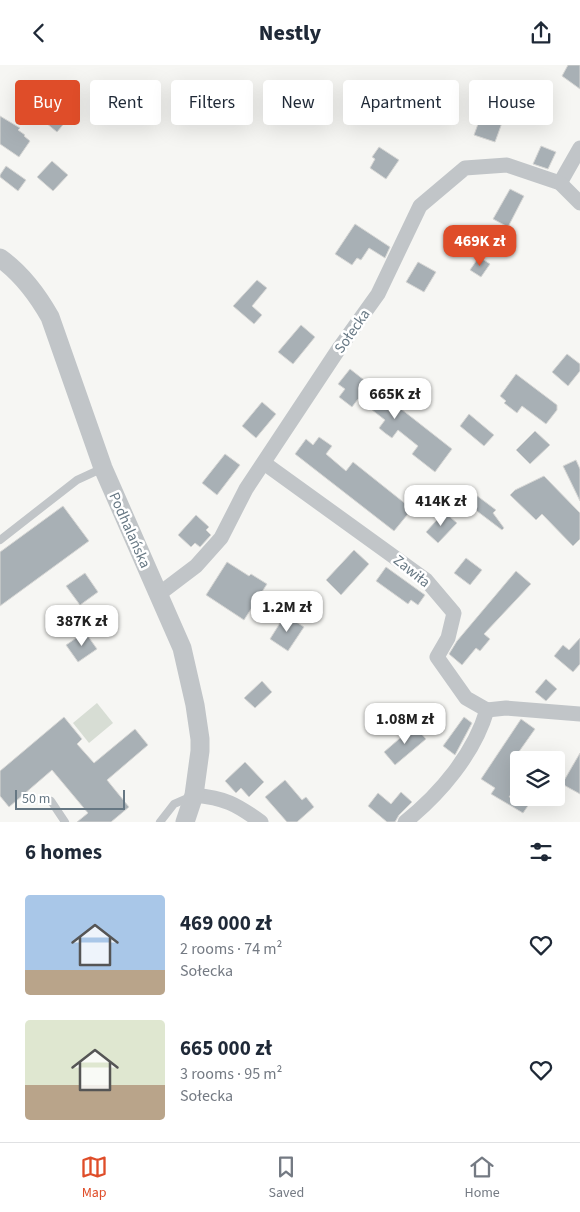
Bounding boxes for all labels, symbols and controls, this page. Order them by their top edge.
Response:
text: Nestly [259,17,321,49]
icon: back [25,19,53,47]
icon: share [527,19,555,47]
chip: Buy [15,80,80,125]
chip: Rent [90,80,161,125]
chip: Filters [171,80,253,125]
chip: New [263,80,333,125]
chip: Apartment [343,80,459,125]
chip: House [469,80,553,125]
pin: 469K zł [434,225,526,267]
text: 469K zł [454,230,506,252]
street label: Sołecka [330,305,375,358]
pin: 665K zł [349,377,441,420]
text: 665K zł [369,383,421,405]
pin: 414K zł [395,485,487,527]
street label: Podhalańska [103,489,156,571]
text: 414K zł [415,490,467,512]
street label: Zawiła [389,550,435,593]
pin: 1.2M zł [241,591,333,633]
text: 1.2M zł [262,596,312,618]
pin: 387K zł [36,605,128,647]
text: 387K zł [56,610,108,632]
pin: 1.08M zł [353,703,457,745]
text: 1.08M zł [376,708,434,730]
map controls [510,751,565,806]
button: layers [510,751,565,806]
scale bar [15,787,125,810]
text: 50 m [22,789,50,809]
text: 6 homes [25,837,102,867]
icon: filters [527,838,555,866]
text: 469 000 zł [180,908,272,938]
icon: home [65,915,125,975]
icon: heart [527,931,555,959]
text: 2 rooms · 74 m² [180,938,282,960]
text: Sołecka [180,960,233,982]
text: 665 000 zł [180,1033,272,1063]
icon: home [65,1040,125,1100]
icon: heart [527,1056,555,1084]
text: 3 rooms · 95 m² [180,1063,282,1085]
text: Sołecka [180,1085,233,1107]
tab: Map [80,1153,108,1203]
tab: Saved [268,1153,304,1203]
tab: Home [465,1153,500,1203]

